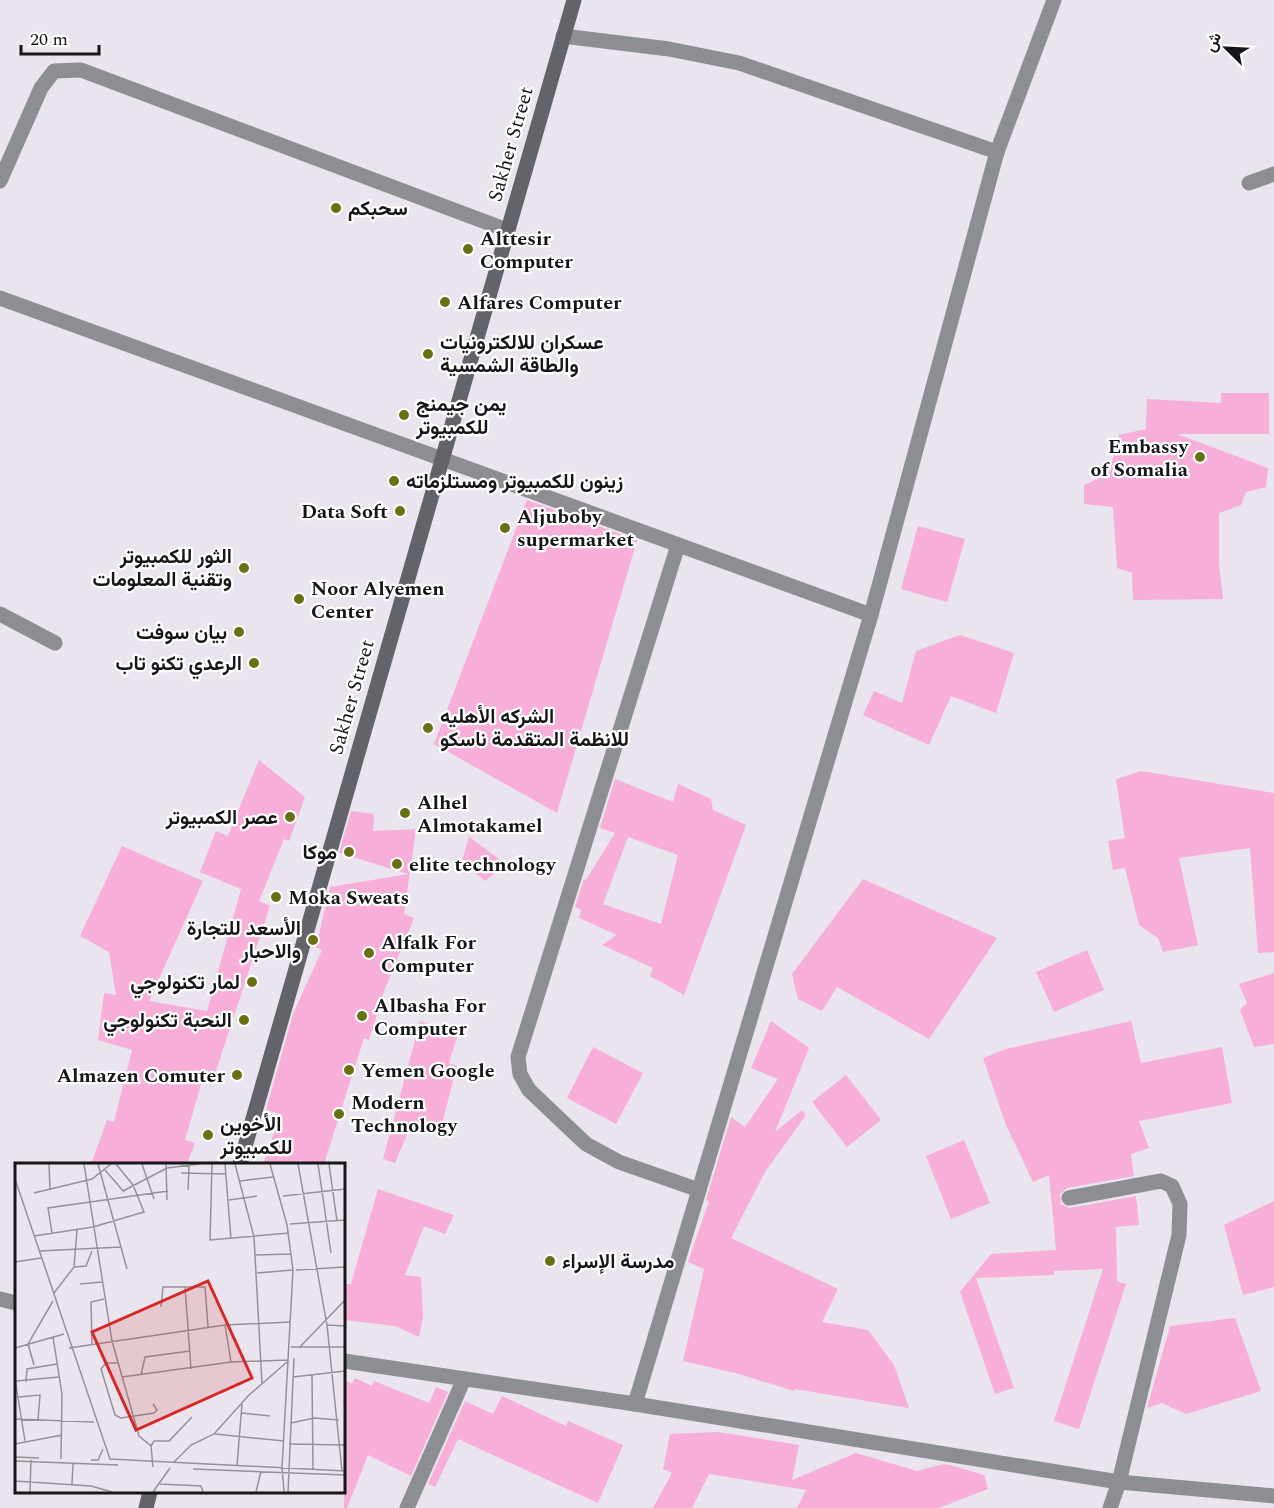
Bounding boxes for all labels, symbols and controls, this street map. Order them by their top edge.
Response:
scale bar [21,18,99,56]
north arrow [1196,18,1256,78]
text: 20 m [30,26,68,53]
text: ش [1198,29,1228,56]
street label: Sakher Street [480,83,542,205]
place label: سحبكم [348,194,408,224]
marker: سحبكم [329,201,343,215]
place label: Alttesir Computer [480,224,573,277]
marker: Alttesir Computer [461,242,475,256]
place label: Alfares Computer [457,288,622,318]
marker: Alfares Computer [438,295,452,309]
place label: عسكران للالكترونيات والطاقة الشمسية [440,328,604,381]
marker: عسكران للالكترونيات والطاقة الشمسية [421,347,435,361]
place label: يمن جيمنج للكمبيوتر [415,390,507,443]
marker: يمن جيمنج للكمبيوتر [397,408,411,422]
place label: Embassy of Somalia [1090,432,1189,485]
marker: Embassy of Somalia [1193,450,1207,464]
place label: زينون للكمبيوتر ومستلزماته [406,467,623,497]
marker: زينون للكمبيوتر ومستلزماته [387,474,401,488]
place label: Data Soft [301,497,388,527]
place label: Aljuboby supermarket [517,502,634,555]
marker: Data Soft [393,504,407,518]
marker: Aljuboby supermarket [498,521,512,535]
place label: الثور للكمبيوتر وتقنية المعلومات [93,542,232,595]
marker: الثور للكمبيوتر وتقنية المعلومات [237,561,251,575]
place label: Noor Alyemen Center [311,574,445,627]
marker: Noor Alyemen Center [292,592,306,606]
place label: بيان سوفت [136,618,227,648]
marker: بيان سوفت [232,625,246,639]
street label: Sakher Street [321,636,383,758]
place label: الرعدي تكنو تاب [116,649,242,680]
marker: الرعدي تكنو تاب [247,656,261,670]
place label: الشركه الأهليه للانظمة المتقدمة ناسكو [440,702,629,755]
marker: الشركه الأهليه للانظمة المتقدمة ناسكو [421,721,435,735]
place label: Alhel Almotakamel [417,788,543,841]
place label: عصر الكمبيوتر [165,803,278,833]
marker: Alhel Almotakamel [398,806,412,820]
marker: عصر الكمبيوتر [283,810,297,824]
place label: موكا [303,838,337,868]
marker: موكا [342,845,356,859]
place label: elite technology [409,850,557,880]
marker: elite technology [390,857,404,871]
place label: Moka Sweats [288,883,409,913]
marker: Moka Sweats [269,890,283,904]
place label: الأسعد للتجارة والاحبار [187,914,301,967]
place label: Alfalk For Computer [381,928,476,981]
marker: الأسعد للتجارة والاحبار [306,933,320,947]
marker: Alfalk For Computer [362,946,376,960]
place label: لمار تكنولوجي [130,968,240,999]
marker: لمار تكنولوجي [245,975,259,989]
place label: Albasha For Computer [374,991,486,1044]
place label: النحبة تكنولوجي [103,1006,232,1037]
marker: Albasha For Computer [355,1009,369,1023]
marker: النحبة تكنولوجي [237,1013,251,1027]
place label: Yemen Google [361,1056,495,1086]
place label: Almazen Comuter [57,1061,225,1091]
marker: Yemen Google [342,1063,356,1077]
marker: Almazen Comuter [230,1068,244,1082]
place label: Modern Technology [351,1088,459,1141]
marker: Modern Technology [332,1107,346,1121]
place label: الأخوين للكمبيوتر [219,1110,293,1163]
marker: الأخوين للكمبيوتر [201,1128,215,1142]
inset map [15,1163,345,1493]
place label: مدرسة الإسراء [562,1247,674,1277]
marker: مدرسة الإسراء [543,1254,557,1268]

